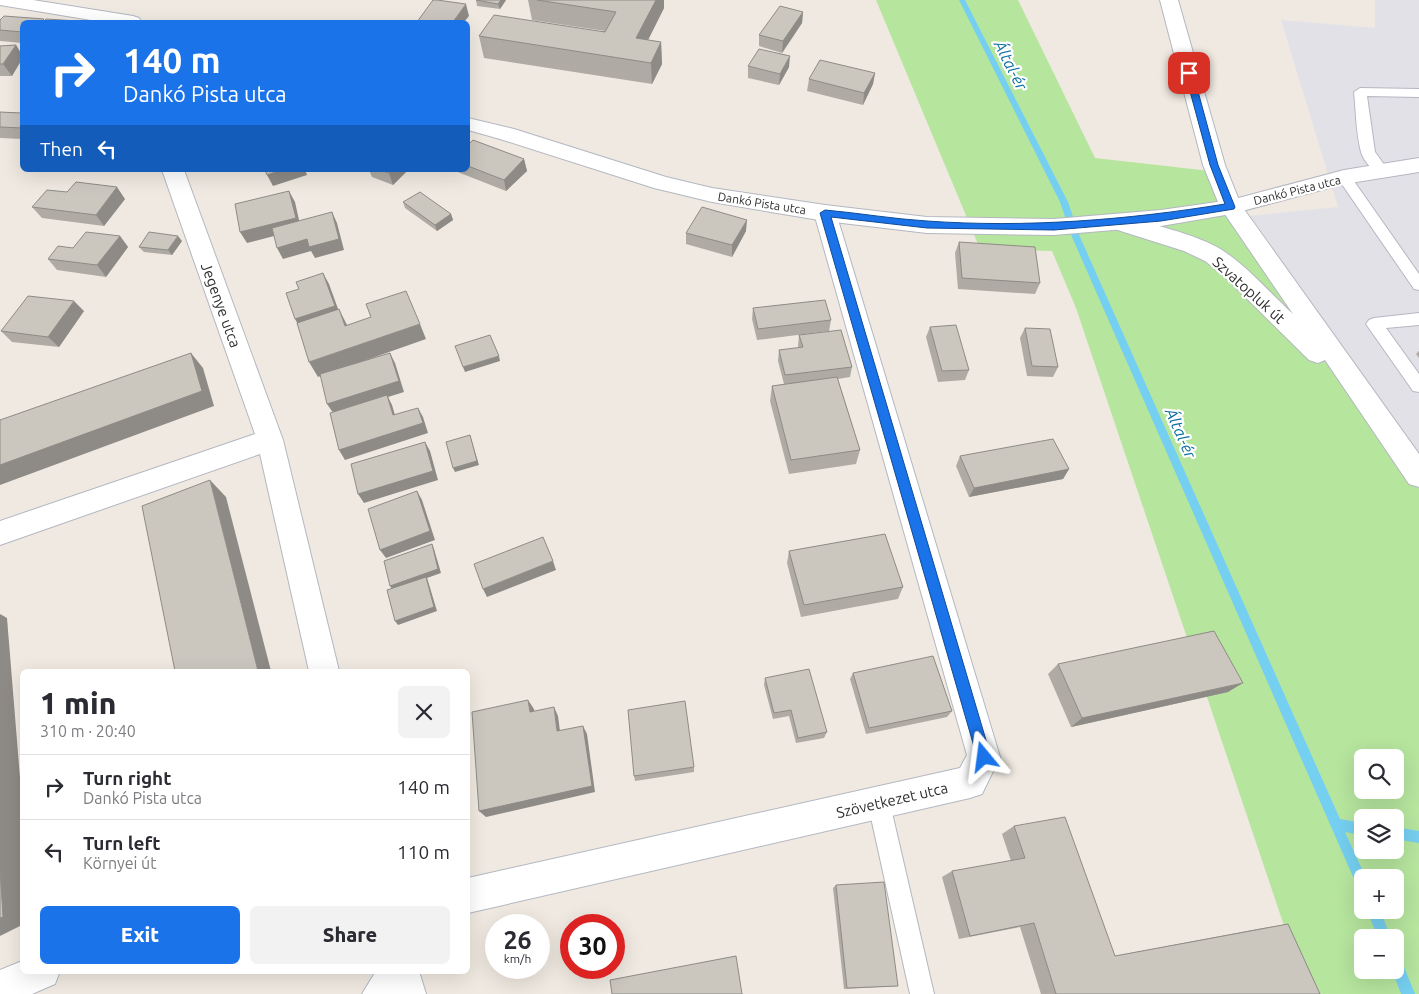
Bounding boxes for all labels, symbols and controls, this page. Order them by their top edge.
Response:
water label: Által-ér [990,36,1033,93]
icon: right [40,40,105,105]
text: 140 m [123,40,221,80]
pin [1168,52,1210,94]
icon: arrive [1175,59,1203,87]
text: Dankó Pista utca [123,81,287,106]
icon: left [93,135,121,163]
text: Then [40,138,83,160]
street label: Dankó Pista utca [1252,173,1342,207]
street label: Dankó Pista utca [717,190,807,216]
street label: Szvatopluk út [1209,253,1289,327]
street label: Jegenye utca [198,260,244,350]
water label: Által-ér [1162,403,1202,462]
text: 1 min [40,686,116,720]
button: close [398,686,450,738]
text: 310 m · 20:40 [40,722,136,740]
position arrow [957,730,1009,782]
map controls [1354,749,1404,979]
button: search [1354,749,1404,799]
text: Turn right [83,767,171,789]
icon: right [40,773,68,801]
text: 140 m [397,776,450,798]
street label: Szövetkezet utca [835,779,949,821]
text: Dankó Pista utca [83,789,202,807]
button: layers [1354,809,1404,859]
text: Turn left [83,832,161,854]
icon: left [40,838,68,866]
text: 110 m [397,841,450,863]
text: Környei út [83,854,156,872]
button: + [1354,869,1404,919]
button: Exit [40,906,240,964]
button: Share [250,906,450,964]
speed limit sign: 30 [560,914,625,979]
text: 26 [503,926,532,954]
button: − [1354,929,1404,979]
text: km/h [504,952,531,965]

